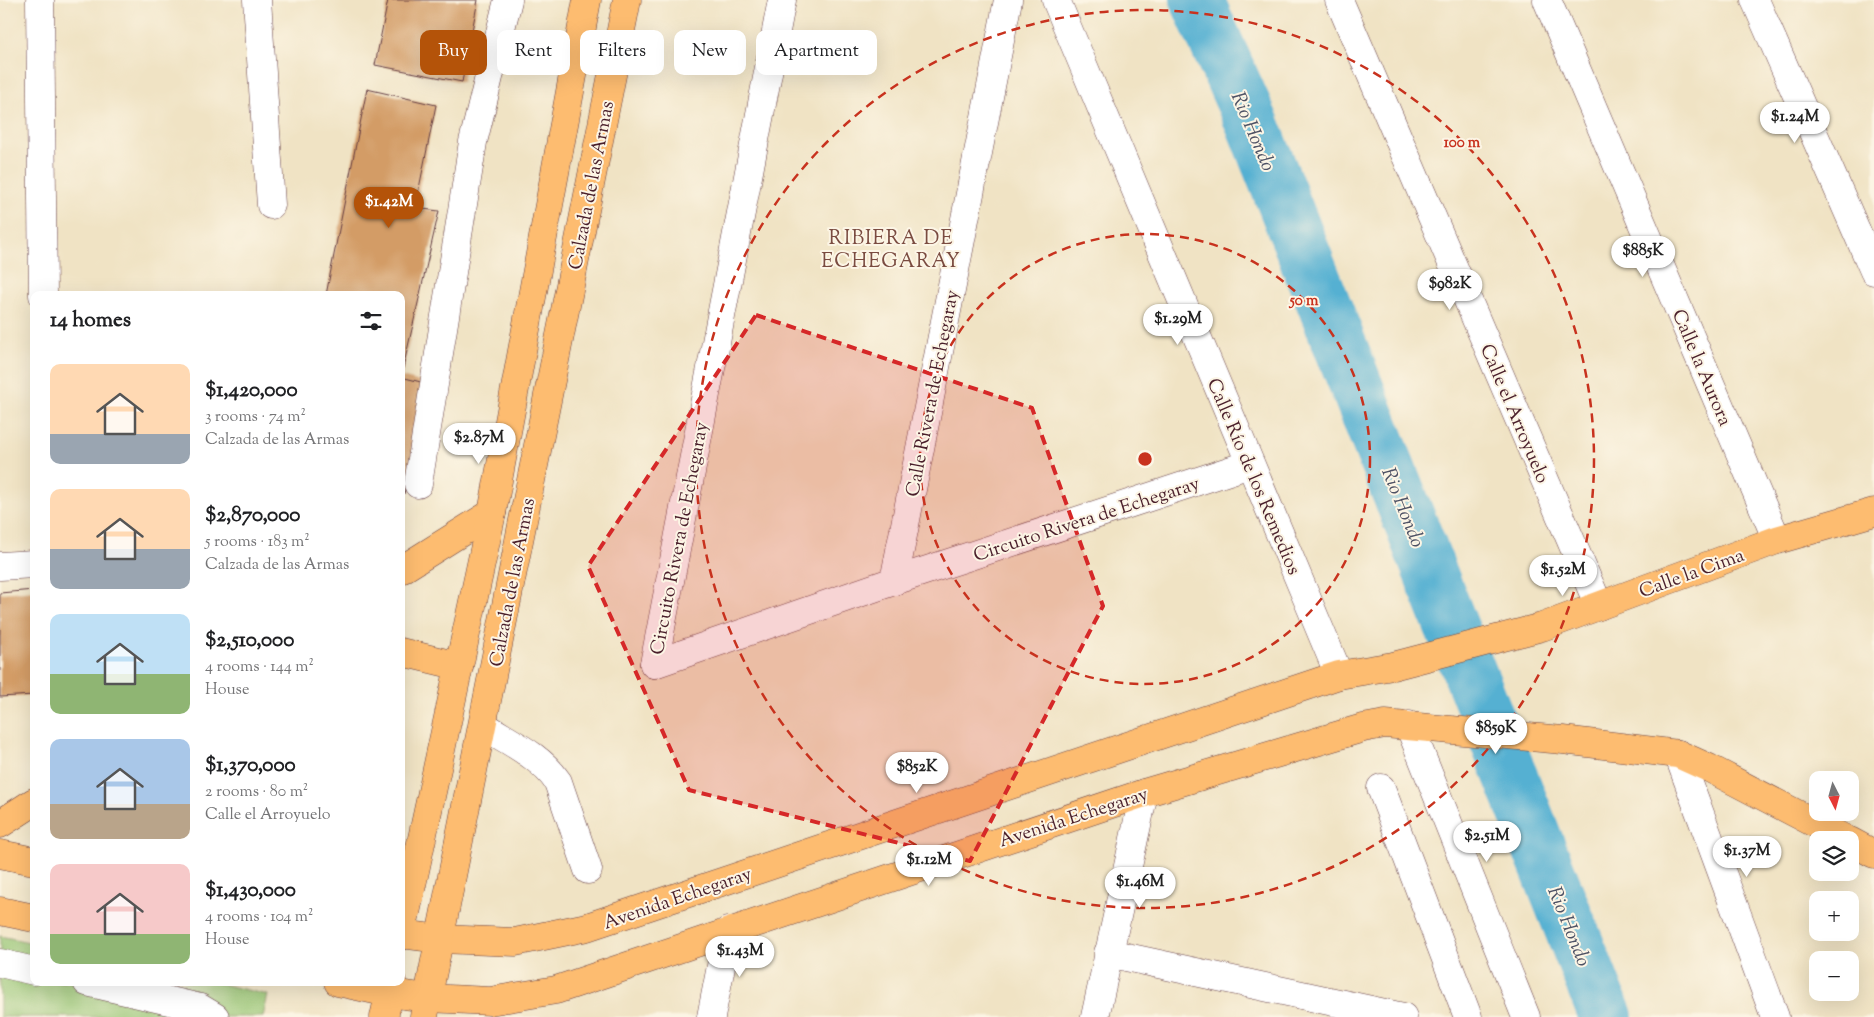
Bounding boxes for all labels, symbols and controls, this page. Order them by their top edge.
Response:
chip: Buy [420,30,487,75]
chip: Rent [497,30,570,75]
chip: Filters [580,30,664,75]
chip: New [674,30,746,75]
chip: Apartment [756,30,877,75]
water label: Rio Hondo [1222,88,1281,176]
street label: Calzada de las Armas [563,99,622,272]
pin: $1.24M [1754,102,1836,144]
text: $1.24M [1771,106,1819,129]
text: 100 m [1444,133,1481,154]
pin: $1.42M [348,186,430,229]
text: $1.42M [365,191,413,214]
district label: RIBIERA DE ECHEGARAY [821,225,961,277]
pin: $885K [1608,236,1678,278]
text: $885K [1622,240,1664,263]
pin: $982K [1415,268,1485,311]
text: $982K [1428,273,1472,296]
street label: Calle Rivera de Echegaray [900,287,967,499]
text: 50 m [1289,291,1319,312]
pin: $1.29M [1137,304,1219,346]
street label: Calle la Aurora [1664,305,1738,431]
text: 14 homes [50,306,131,336]
icon: filters [357,307,385,335]
text: $1.29M [1154,308,1202,331]
street label: Calle el Arroyuelo [1472,340,1555,488]
street label: Calle Río de los Remedios [1199,375,1306,579]
text: $1,420,000 [205,376,298,406]
icon: home [90,384,150,444]
text: 3 rooms · 74 m² [205,406,306,429]
street label: Circuito Rivera de Echegaray [645,419,716,657]
pin: $2.87M [438,422,520,465]
text: $2.87M [454,427,504,450]
text: Calzada de las Armas [205,429,349,452]
centre of rings [1136,450,1154,468]
water label: Rio Hondo [1373,464,1431,552]
street label: Circuito Rivera de Echegaray [970,471,1204,570]
street label: Calzada de las Armas [484,496,543,669]
text: $2,870,000 [205,501,300,531]
icon: home [90,509,150,569]
text: 5 rooms · 183 m² [205,531,310,554]
street label: Calle la Cima [1635,543,1748,606]
text: Calzada de las Armas [205,554,349,577]
pin: $1.52M [1522,554,1604,597]
text: $1.52M [1540,559,1586,582]
text: $2,510,000 [205,626,294,656]
icon: home [90,634,150,694]
text: 4 rooms · 144 m² [205,656,314,679]
text: House [205,679,249,702]
pin: $859K [1461,712,1531,755]
text: $859K [1475,717,1517,740]
text: $1,370,000 [205,751,296,781]
pin: $852K [882,752,952,794]
text: $852K [896,756,938,779]
icon: home [90,759,150,819]
north arrow [1809,771,1859,821]
map controls [1809,771,1859,1001]
text: 2 rooms · 80 m² [205,781,308,804]
street label: Avenida Echegaray [996,781,1152,855]
text: Calle el Arroyuelo [205,804,331,827]
pin: $2.51M [1446,820,1528,863]
text: $2.51M [1464,825,1510,848]
button: layers [1809,831,1859,881]
pin: $1.37M [1706,836,1788,878]
text: $1.37M [1724,840,1770,863]
pin: $1.12M [888,844,970,887]
text: $1.12M [906,849,952,872]
street label: Avenida Echegaray [600,861,756,937]
pin: $1.46M [1099,866,1181,909]
text: $1.46M [1116,871,1164,894]
text: $1,430,000 [205,876,296,906]
water label: Rio Hondo [1539,883,1597,971]
icon: home [90,884,150,944]
button: + [1809,891,1859,941]
text: 4 rooms · 104 m² [205,906,313,929]
text: House [205,929,249,952]
pin: $1.43M [699,936,781,978]
text: $1.43M [716,940,764,963]
button: − [1809,951,1859,1001]

